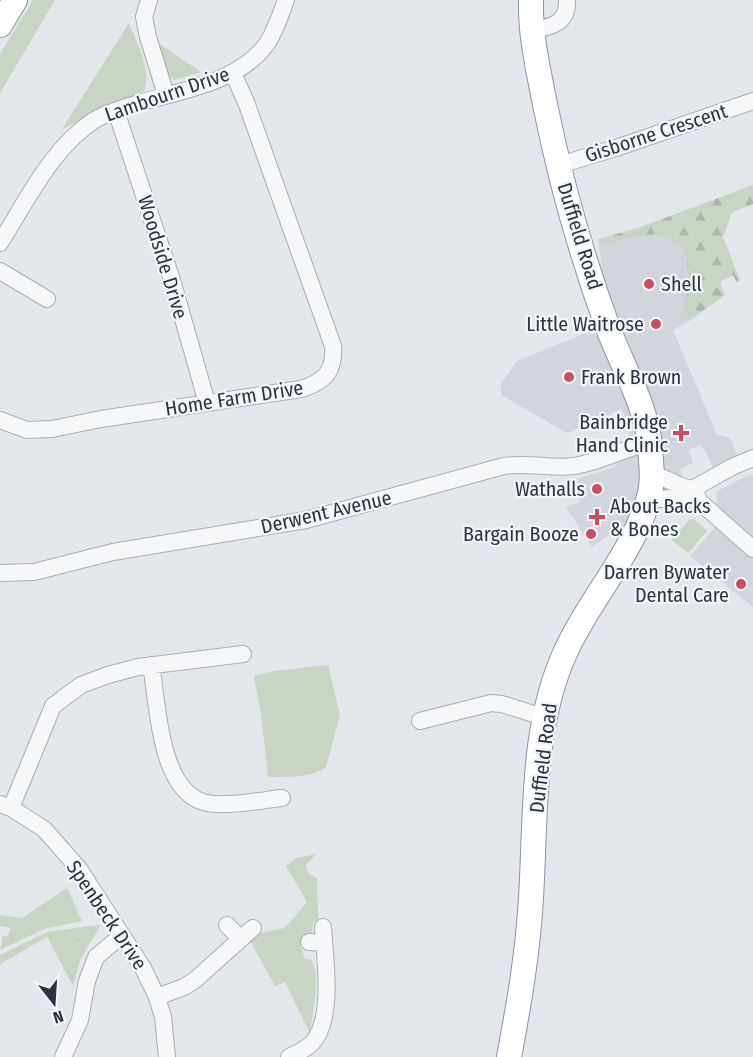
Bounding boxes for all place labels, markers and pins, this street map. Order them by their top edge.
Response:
place label: Shell [661,272,702,296]
marker: Shell [642,277,656,291]
place label: Little Waitrose [526,312,644,336]
marker: Little Waitrose [649,317,663,331]
place label: Frank Brown [581,365,681,389]
marker: Frank Brown [562,370,576,384]
place label: Bainbridge Hand Clinic [576,410,668,457]
marker: Bainbridge Hand Clinic [672,424,690,442]
place label: Wathalls [515,477,585,501]
marker: Wathalls [590,482,604,496]
place label: About Backs & Bones [610,494,710,541]
marker: About Backs & Bones [588,508,606,526]
place label: Bargain Booze [463,522,579,546]
marker: Bargain Booze [584,527,598,541]
place label: Darren Bywater Dental Care [604,560,729,607]
marker: Darren Bywater Dental Care [734,577,748,591]

